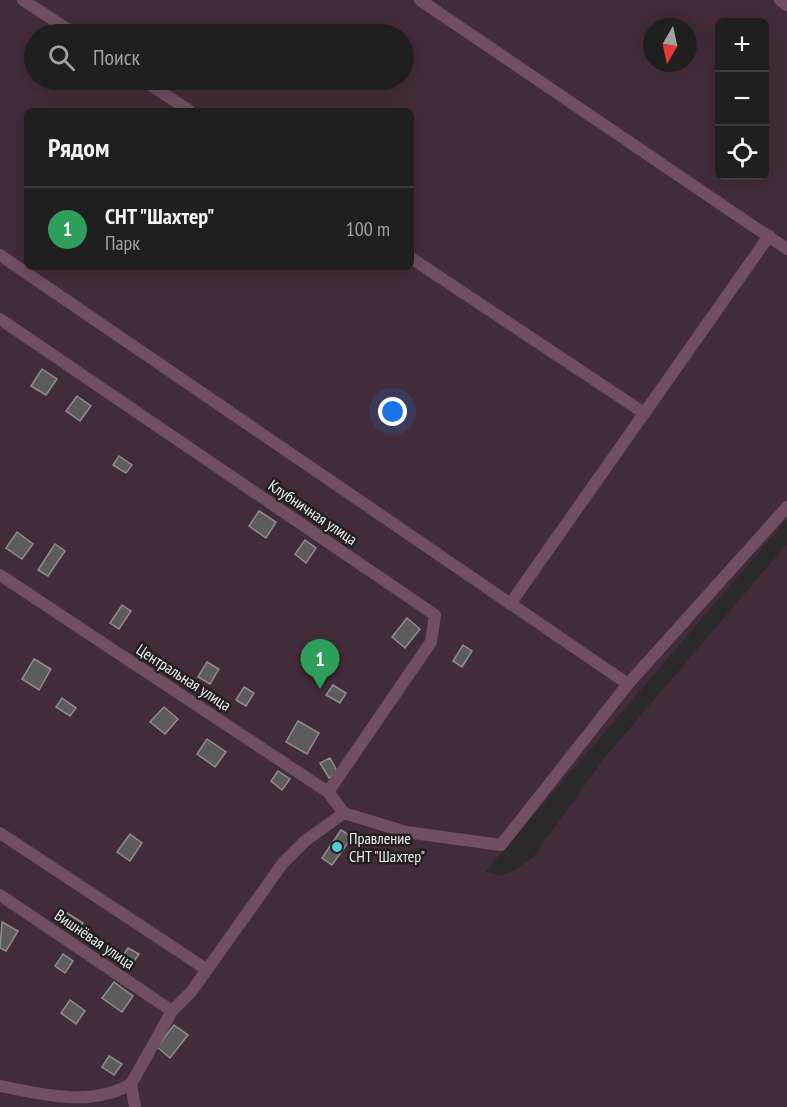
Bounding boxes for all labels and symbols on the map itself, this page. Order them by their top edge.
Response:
north arrow [643,18,697,72]
your location [378,397,407,426]
street label: Клубничная улица [265,475,361,549]
street label: Центральная улица [133,639,235,715]
pin: 1 [300,640,340,689]
place label: Правление СНТ "Шахтер" [349,828,425,866]
marker: Правление СНТ "Шахтер" [330,840,344,854]
street label: Вишнёвая улица [51,905,139,973]

